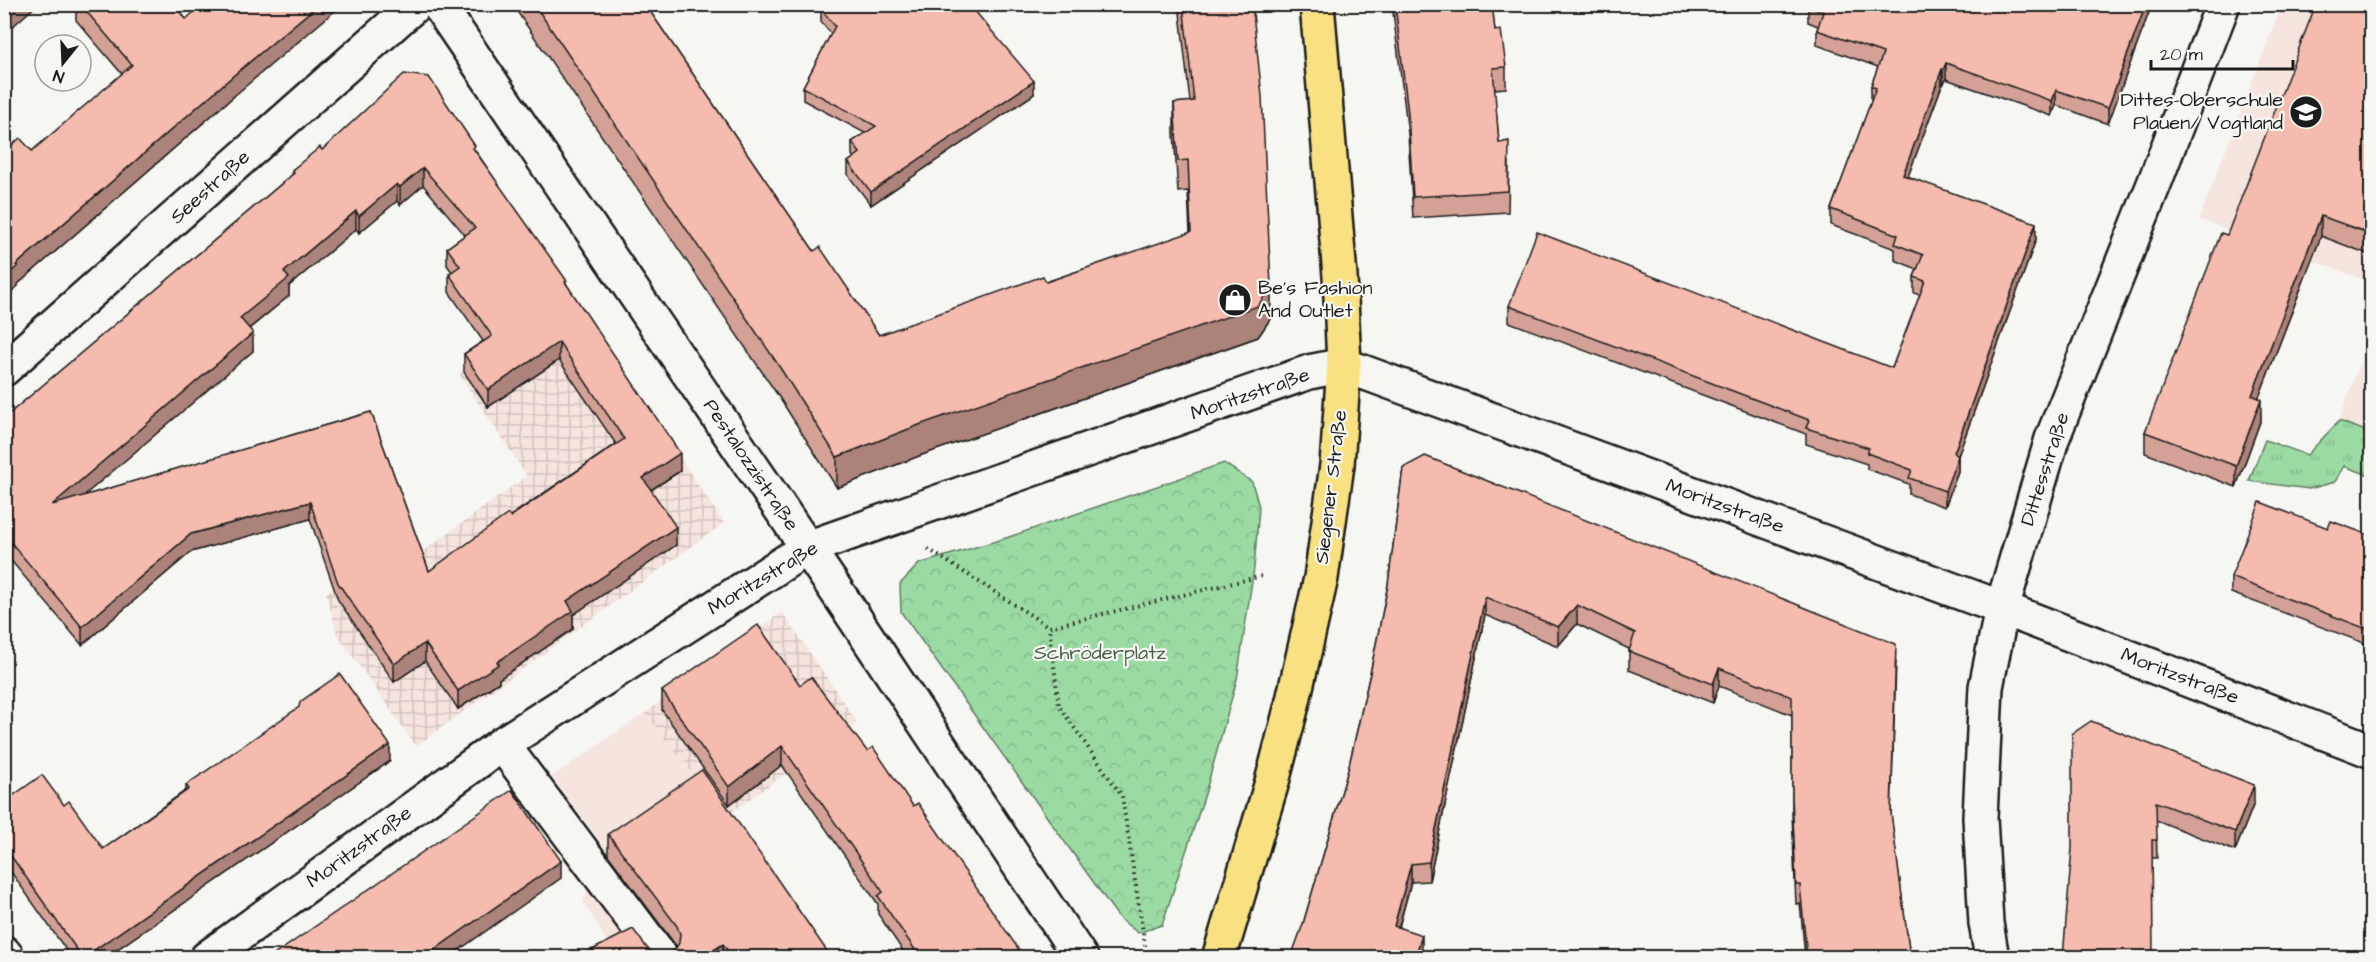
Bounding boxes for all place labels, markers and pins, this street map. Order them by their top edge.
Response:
place label: Dittes-Oberschule Plauen/ Vogtland [2121,86,2283,138]
school or university icon: Dittes-Oberschule Plauen/ Vogtland [2288,94,2324,130]
place label: Be's Fashion And Outlet [1258,274,1373,325]
shop icon: Be's Fashion And Outlet [1217,282,1253,318]

